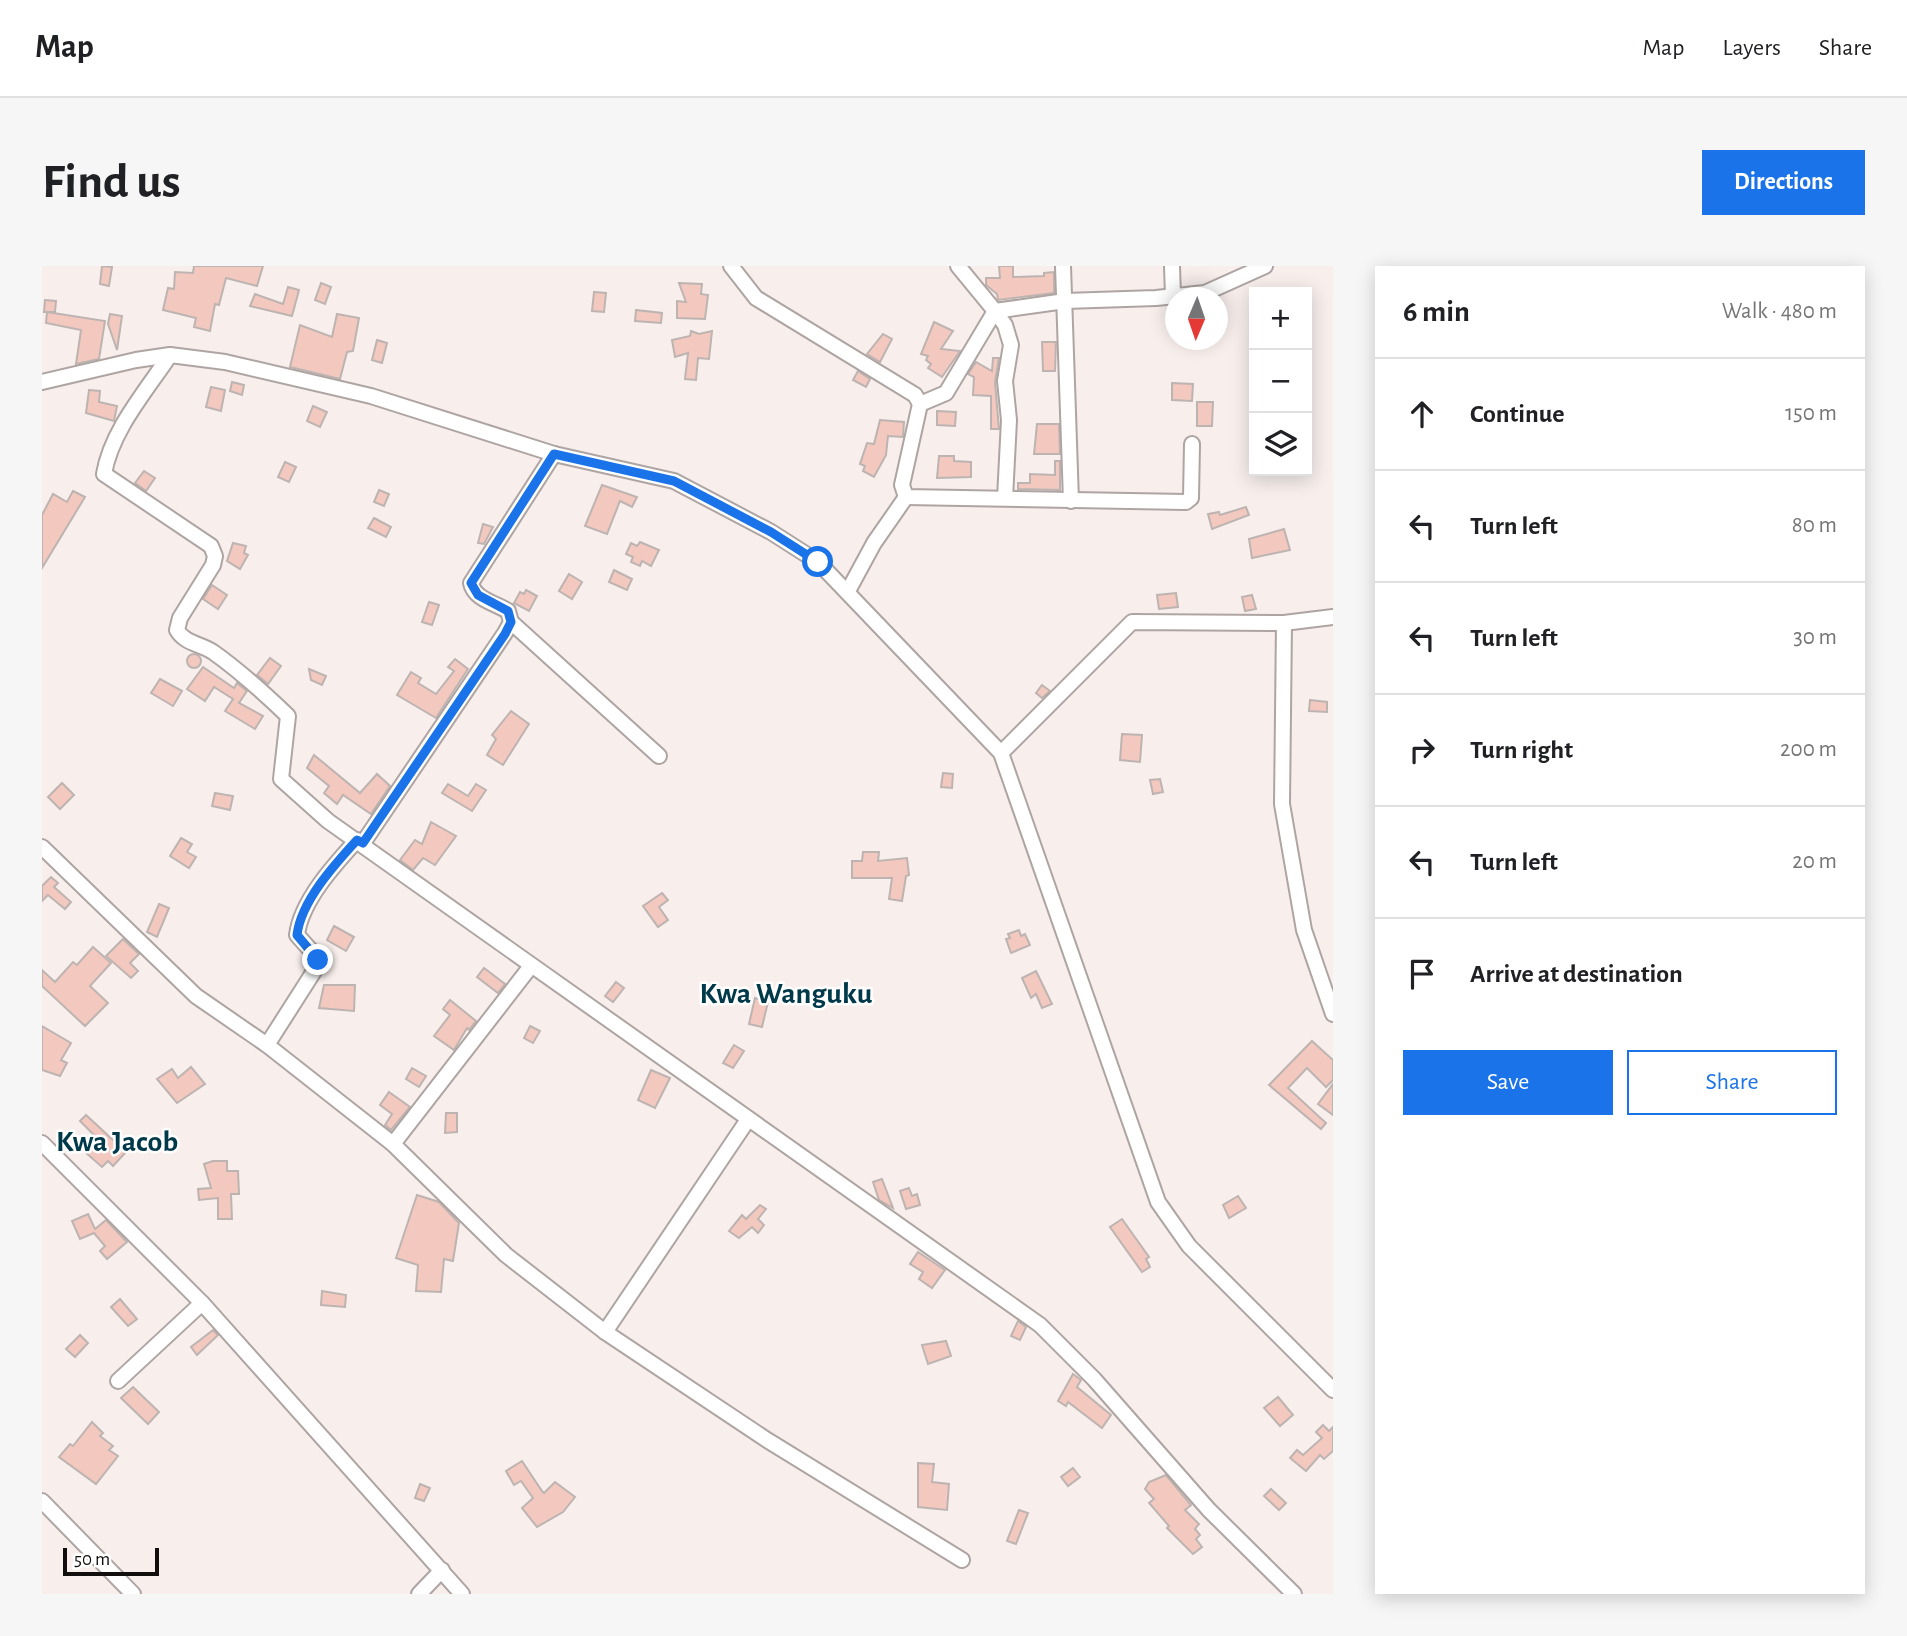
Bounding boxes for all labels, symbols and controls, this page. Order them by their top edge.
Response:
text: Map [35,31,94,64]
text: Map [1642,36,1684,60]
text: Layers [1722,36,1781,60]
text: Share [1819,36,1872,60]
button: Directions [1702,150,1865,215]
text: Find us [42,158,181,207]
north arrow [1165,287,1228,350]
map controls [1249,287,1312,476]
button: + [1249,287,1312,350]
text: 6 min [1403,297,1470,327]
text: Walk · 480 m [1722,300,1837,323]
button: − [1249,350,1312,413]
icon: ahead [1403,395,1441,433]
text: Continue [1470,401,1565,427]
text: 150 m [1785,402,1837,425]
button: layers [1249,413,1312,476]
icon: left [1403,507,1441,545]
text: Turn left [1470,513,1558,539]
text: 80 m [1792,514,1837,537]
route start [802,546,833,577]
icon: left [1403,619,1441,657]
text: Turn left [1470,625,1558,651]
text: 30 m [1793,626,1837,649]
icon: right [1403,731,1441,769]
text: Turn right [1470,737,1573,763]
text: 200 m [1780,738,1837,761]
icon: left [1403,843,1441,881]
text: Turn left [1470,849,1558,875]
text: 20 m [1792,850,1837,873]
route end [302,944,333,975]
icon: arrive [1403,955,1441,993]
text: Arrive at destination [1470,961,1683,987]
district label: Kwa Wanguku [700,979,873,1009]
button: Save [1403,1050,1613,1115]
button: Share [1627,1050,1837,1115]
district label: Kwa Jacob [56,1127,178,1157]
scale bar [63,1545,159,1577]
text: 50 m [74,1550,110,1569]

